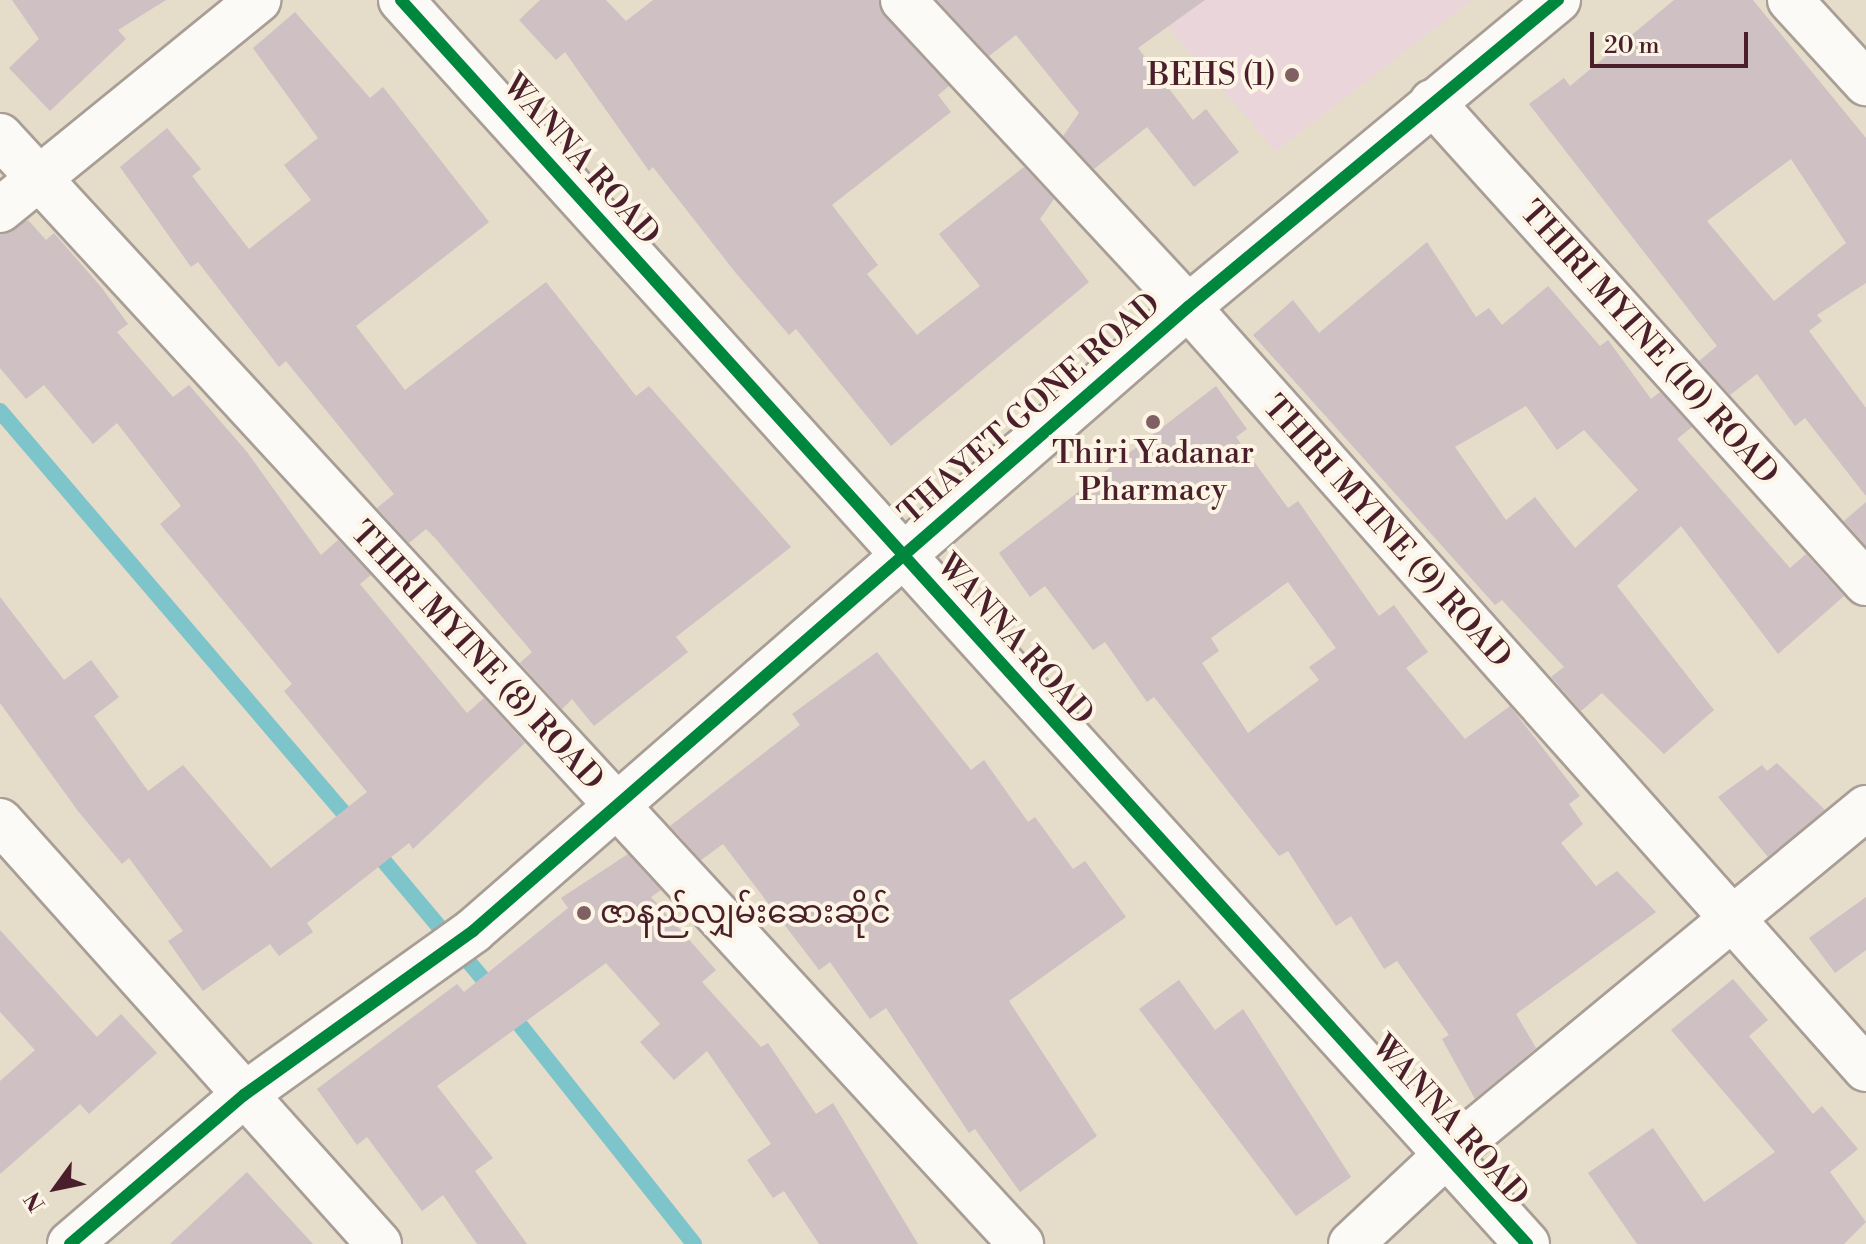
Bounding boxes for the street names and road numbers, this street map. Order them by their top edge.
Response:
street label: WANNA ROAD [494,67,668,253]
street label: THIRI MYINE (10) ROAD [1512,194,1786,492]
street label: THAYET GONE ROAD [891,285,1169,533]
street label: THIRI MYINE (9) ROAD [1255,388,1519,676]
street label: THIRI MYINE (8) ROAD [343,514,611,798]
street label: WANNA ROAD [928,547,1102,733]
street label: WANNA ROAD [1363,1028,1537,1214]

